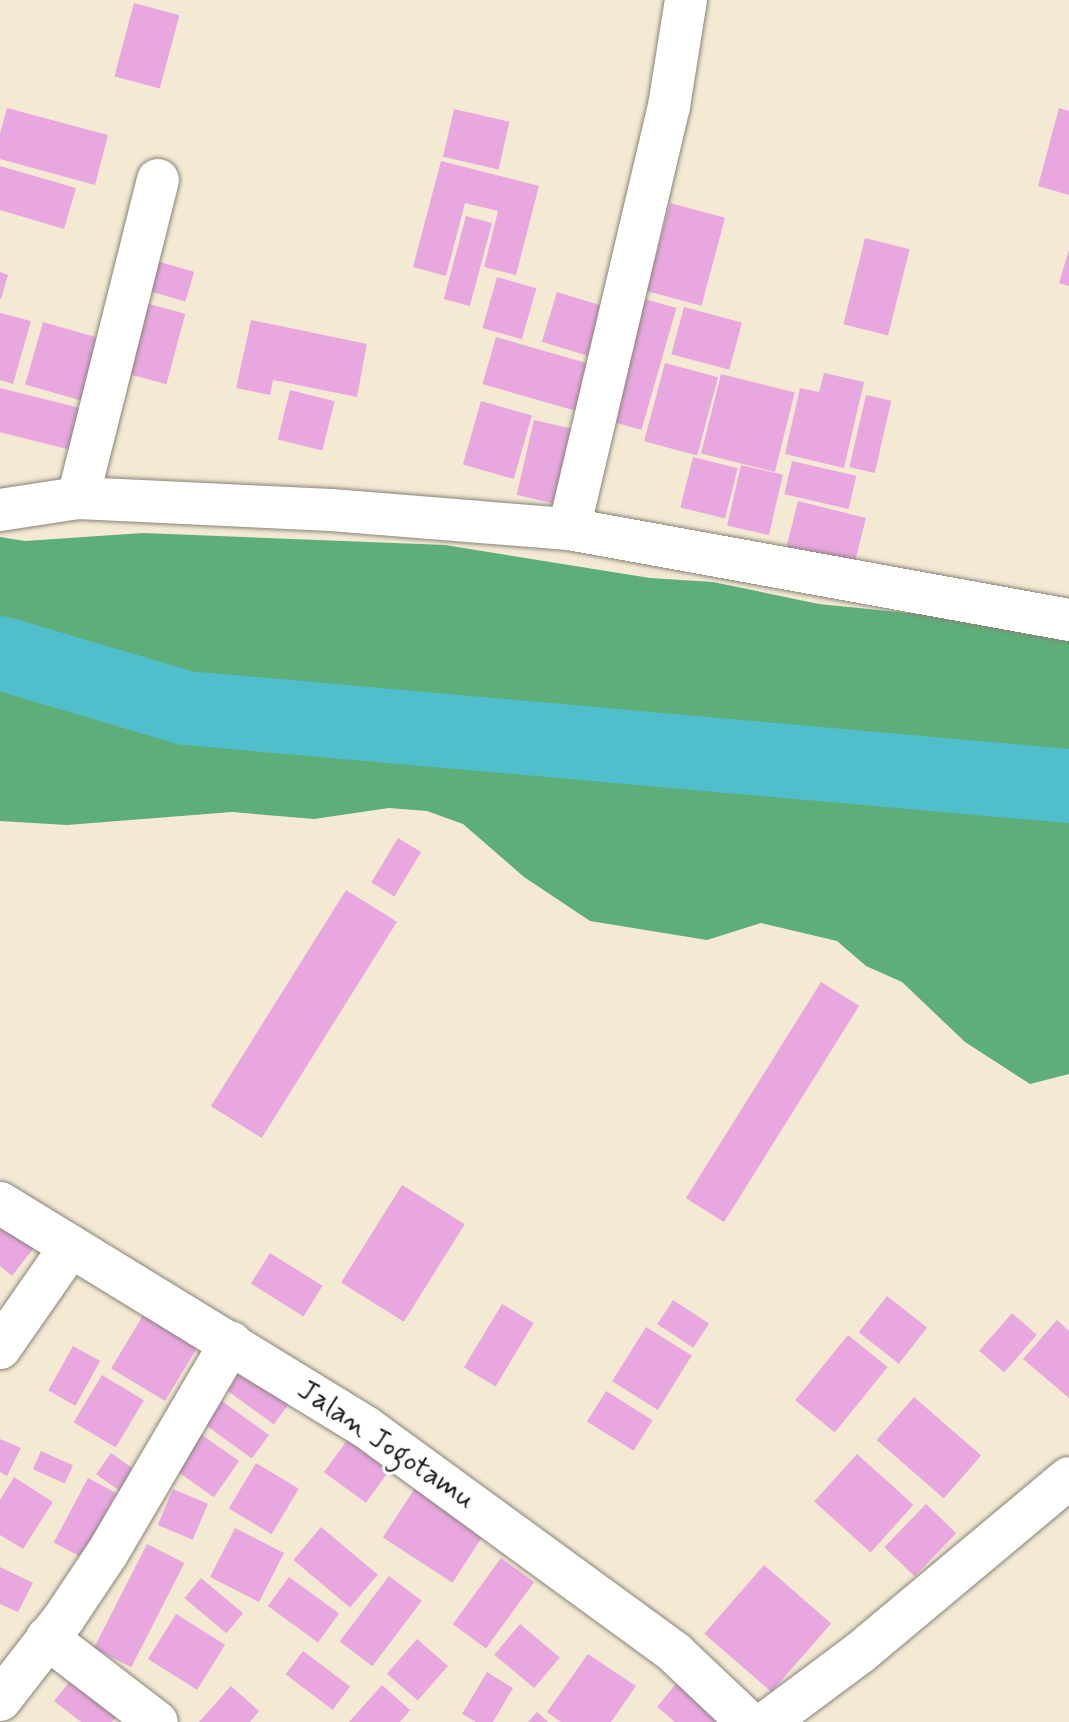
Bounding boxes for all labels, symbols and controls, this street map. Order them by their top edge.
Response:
street label: Jalan Jogotamu [290,1372,482,1518]

